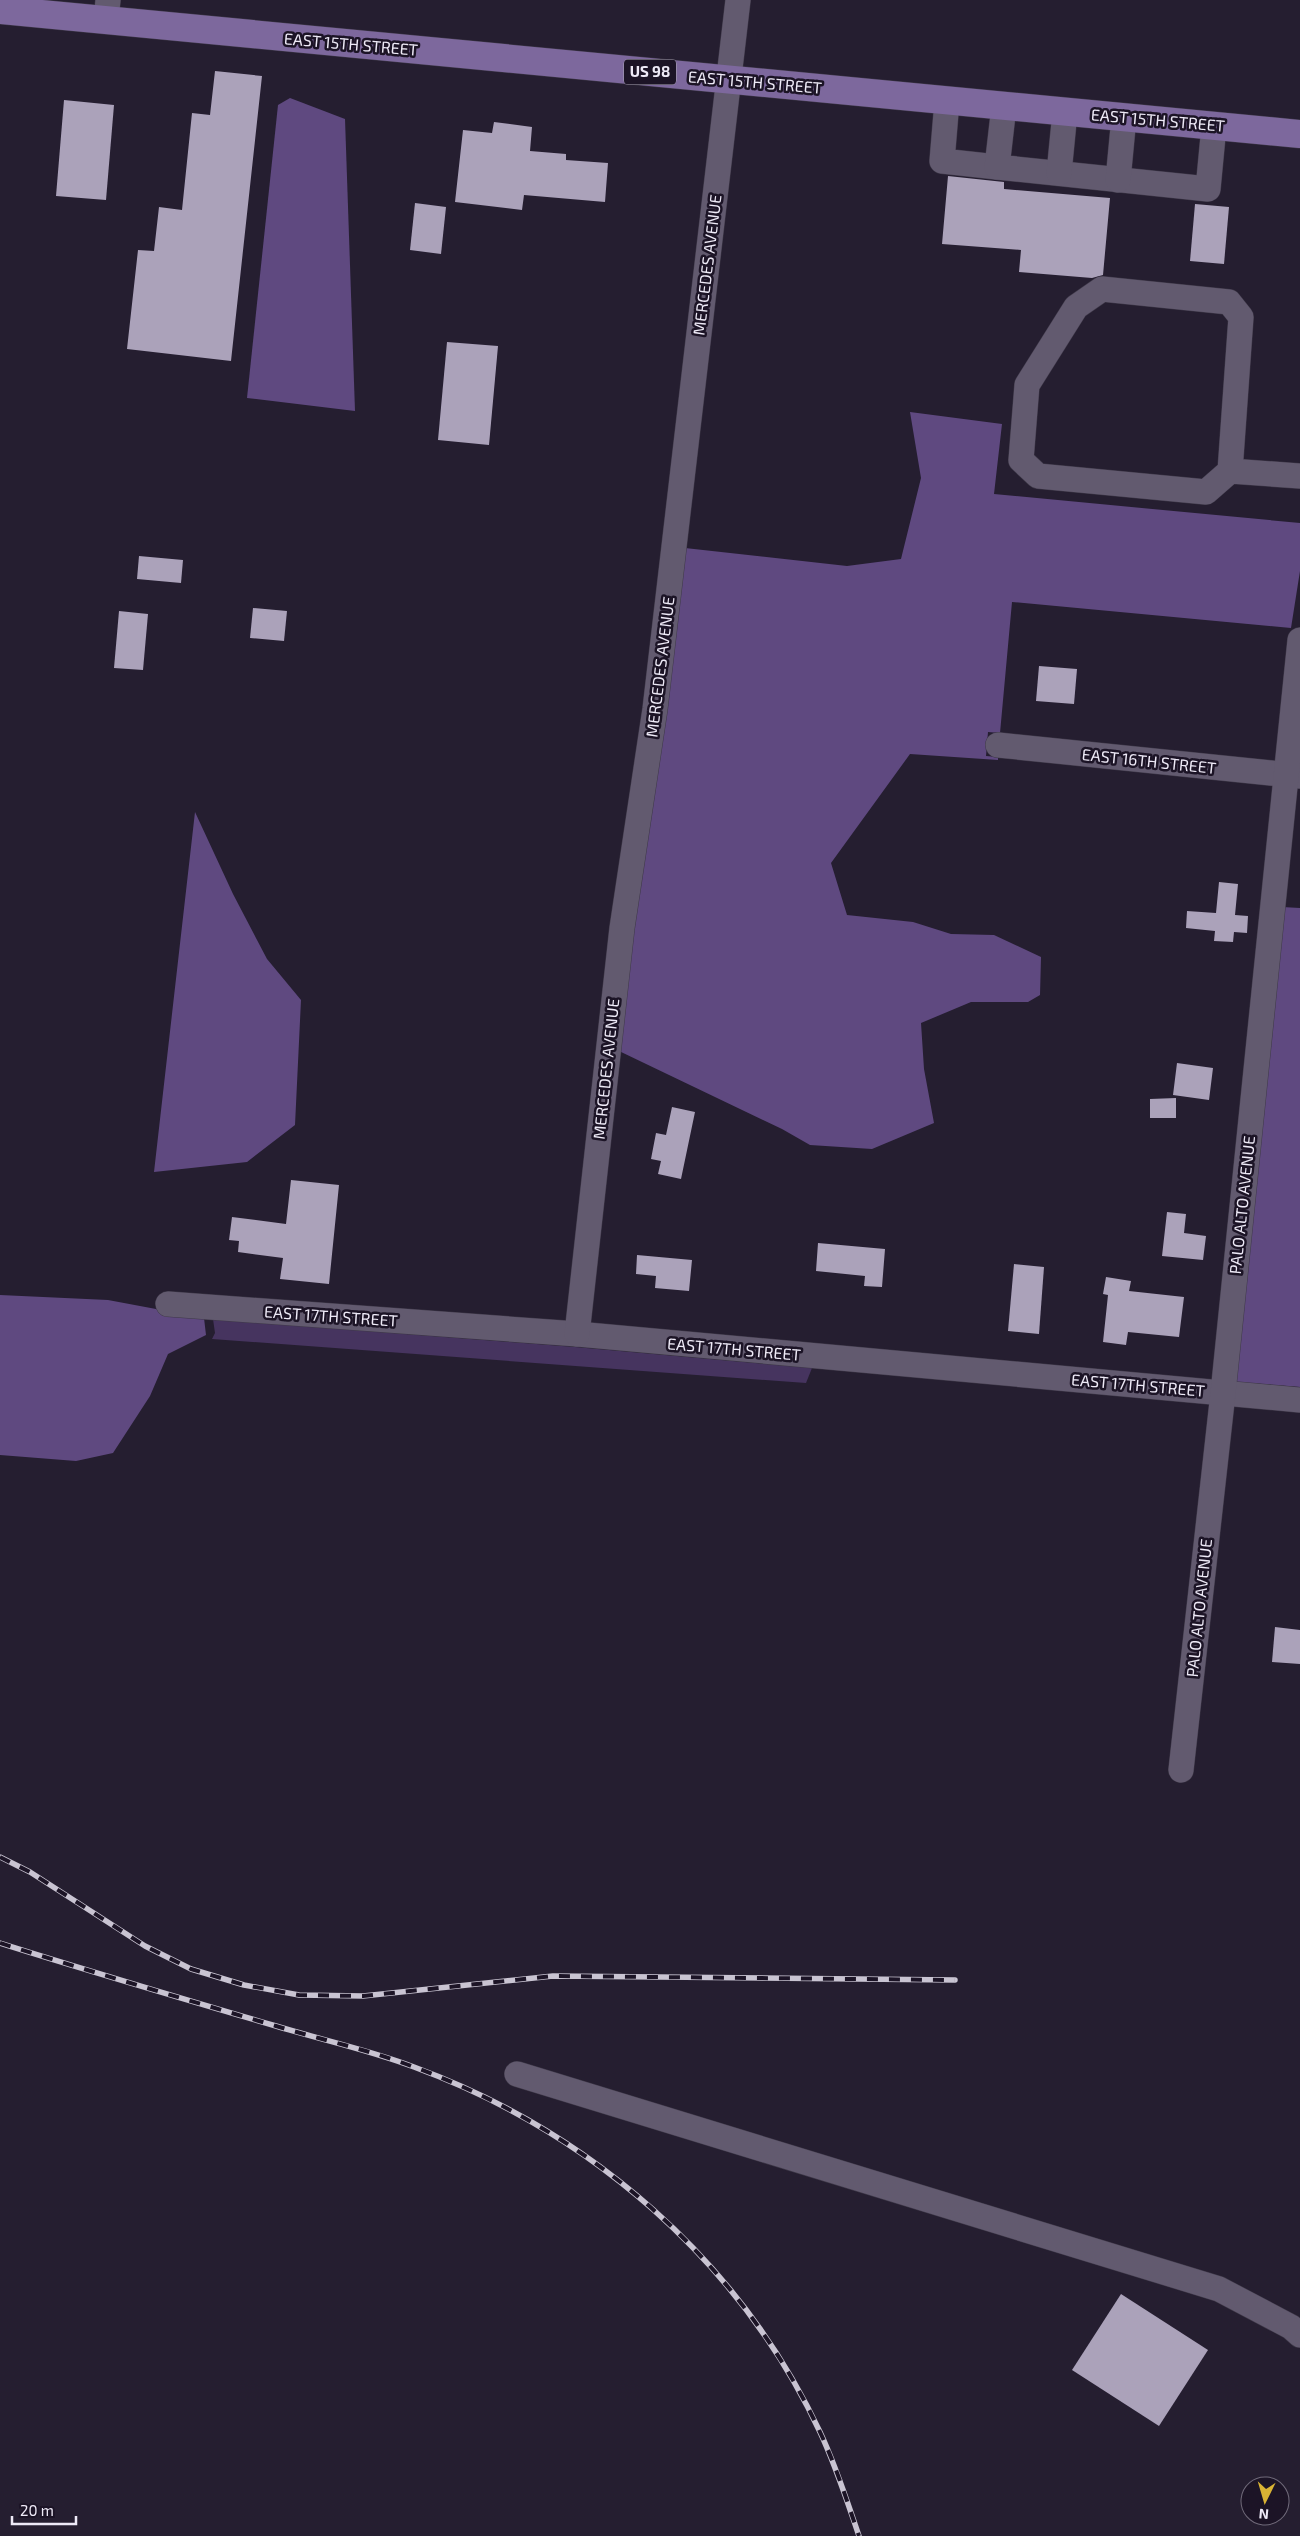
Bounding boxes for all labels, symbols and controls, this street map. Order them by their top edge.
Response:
street label: EAST 15TH STREET [283,28,419,59]
road number: US 98 [624,60,676,84]
street label: EAST 15TH STREET [687,66,823,97]
street label: EAST 15TH STREET [1090,104,1226,135]
street label: MERCEDES AVENUE [688,193,725,336]
street label: MERCEDES AVENUE [641,595,678,738]
street label: EAST 16TH STREET [1081,744,1217,777]
street label: MERCEDES AVENUE [589,997,622,1140]
street label: PALO ALTO AVENUE [1225,1135,1258,1275]
street label: EAST 17TH STREET [264,1301,398,1330]
street label: EAST 17TH STREET [667,1333,802,1364]
street label: EAST 17TH STREET [1071,1369,1206,1400]
street label: PALO ALTO AVENUE [1182,1538,1215,1678]
north arrow [1240,2476,1290,2526]
scale bar [12,2494,76,2526]
text: 20 m [20,2501,54,2519]
text: N [1258,2506,1270,2523]

